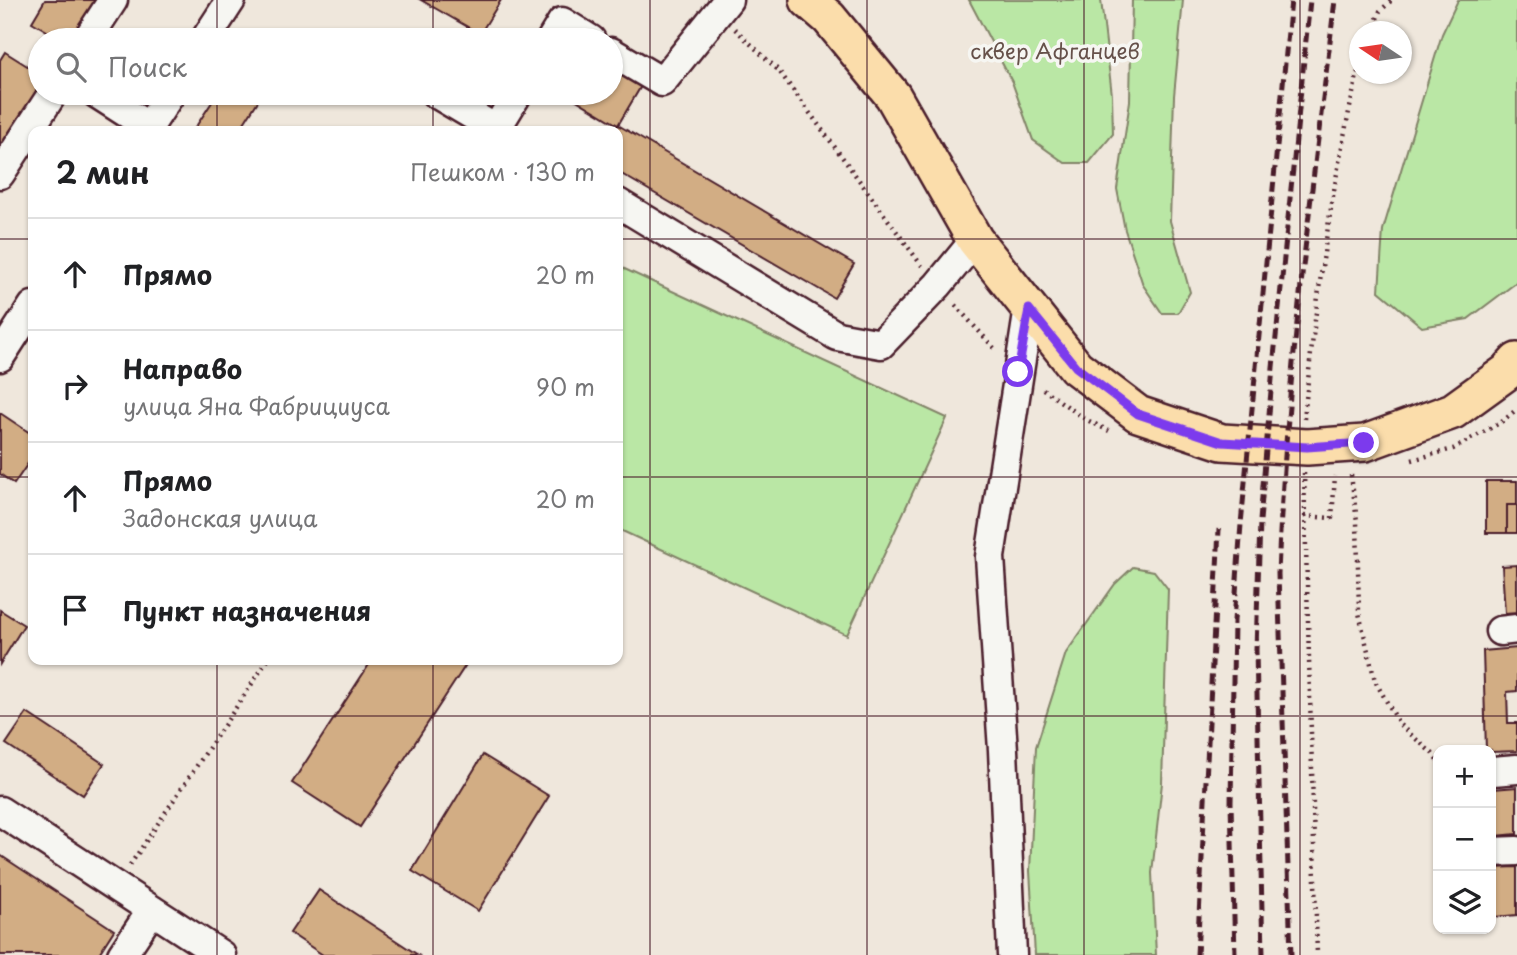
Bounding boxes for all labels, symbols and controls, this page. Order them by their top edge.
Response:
north arrow [1349,21,1412,84]
search box [28,28,623,105]
park label: сквер Афганцев [970,34,1140,66]
text: Поиск [108,47,187,86]
icon: search [52,48,90,86]
text: 2 мин [56,149,150,194]
text: Пешком · 130 m [410,154,595,189]
icon: ahead [56,255,94,293]
text: Прямо [123,255,212,294]
text: 20 m [536,257,595,292]
text: Направо [123,349,242,388]
route start [1002,356,1033,387]
icon: right [56,367,94,405]
text: 90 m [536,369,595,404]
text: улица Яна Фабрициуса [123,388,390,423]
route end [1348,427,1379,458]
text: Прямо [123,461,212,500]
icon: ahead [56,479,94,517]
text: 20 m [536,481,595,516]
text: Задонская улица [123,500,318,535]
icon: arrive [56,591,94,629]
text: Пункт назначения [123,591,371,630]
map controls [1433,745,1496,934]
button: + [1433,745,1496,808]
button: − [1433,808,1496,871]
button: layers [1433,871,1496,934]

